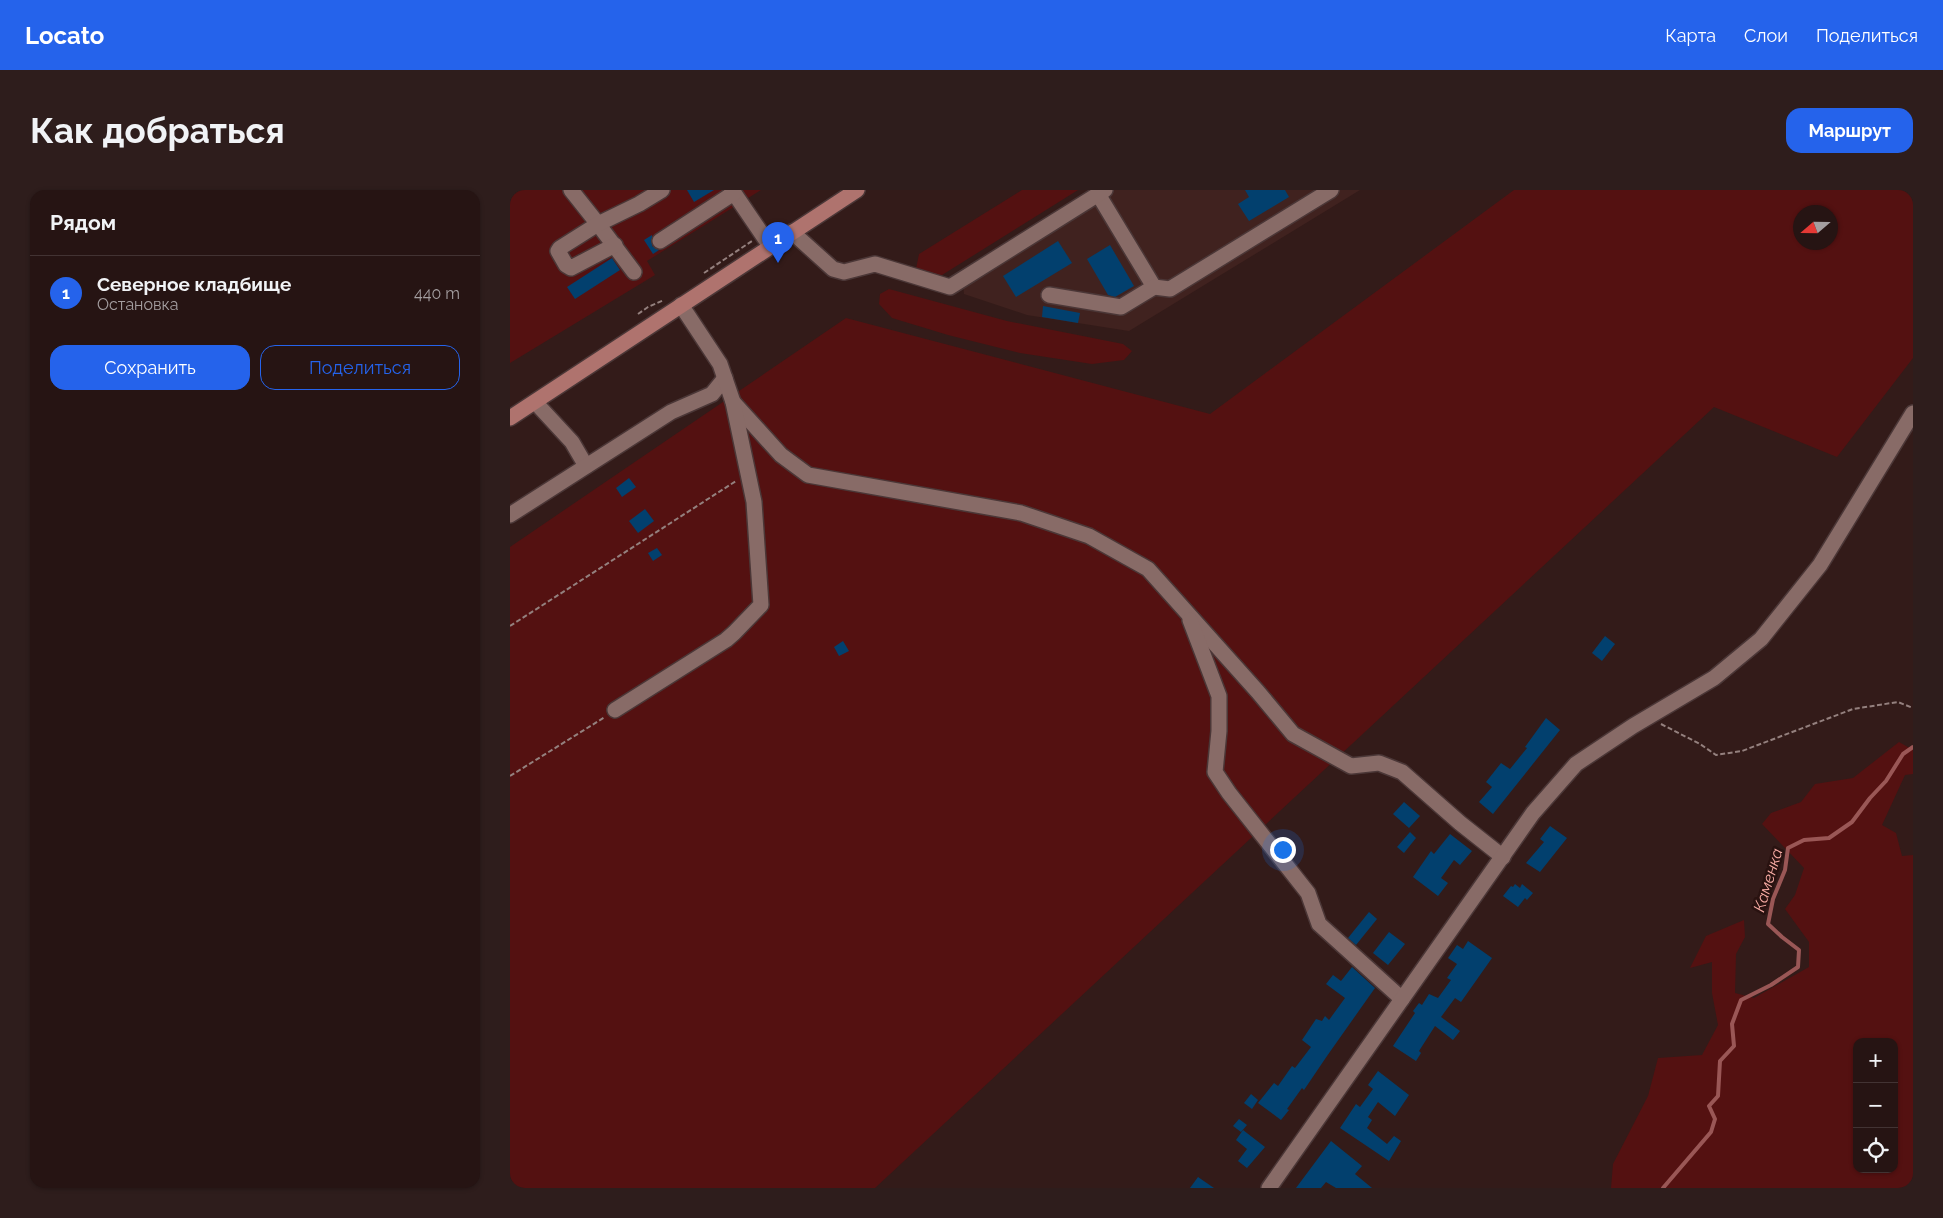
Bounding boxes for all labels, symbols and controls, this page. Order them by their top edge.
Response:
text: Locato [25,21,104,50]
text: Карта [1665,25,1716,46]
text: Слои [1744,25,1788,46]
text: Поделиться [1816,25,1918,46]
button: Маршрут [1786,108,1913,153]
text: Как добраться [30,110,285,151]
north arrow [1793,205,1838,250]
text: Рядом [50,210,116,235]
pin: 1 [762,222,794,263]
text: Северное кладбище [97,273,291,295]
text: 1 [62,284,70,303]
text: 440 m [414,284,460,303]
text: Остановка [97,295,179,314]
button: Сохранить [50,345,250,390]
button: Поделиться [260,345,460,390]
your location [1270,837,1296,863]
water label: Каменка [1749,846,1787,914]
map controls [1853,1038,1898,1173]
button: + [1853,1038,1898,1083]
button: − [1853,1083,1898,1128]
button: locate [1853,1128,1898,1173]

